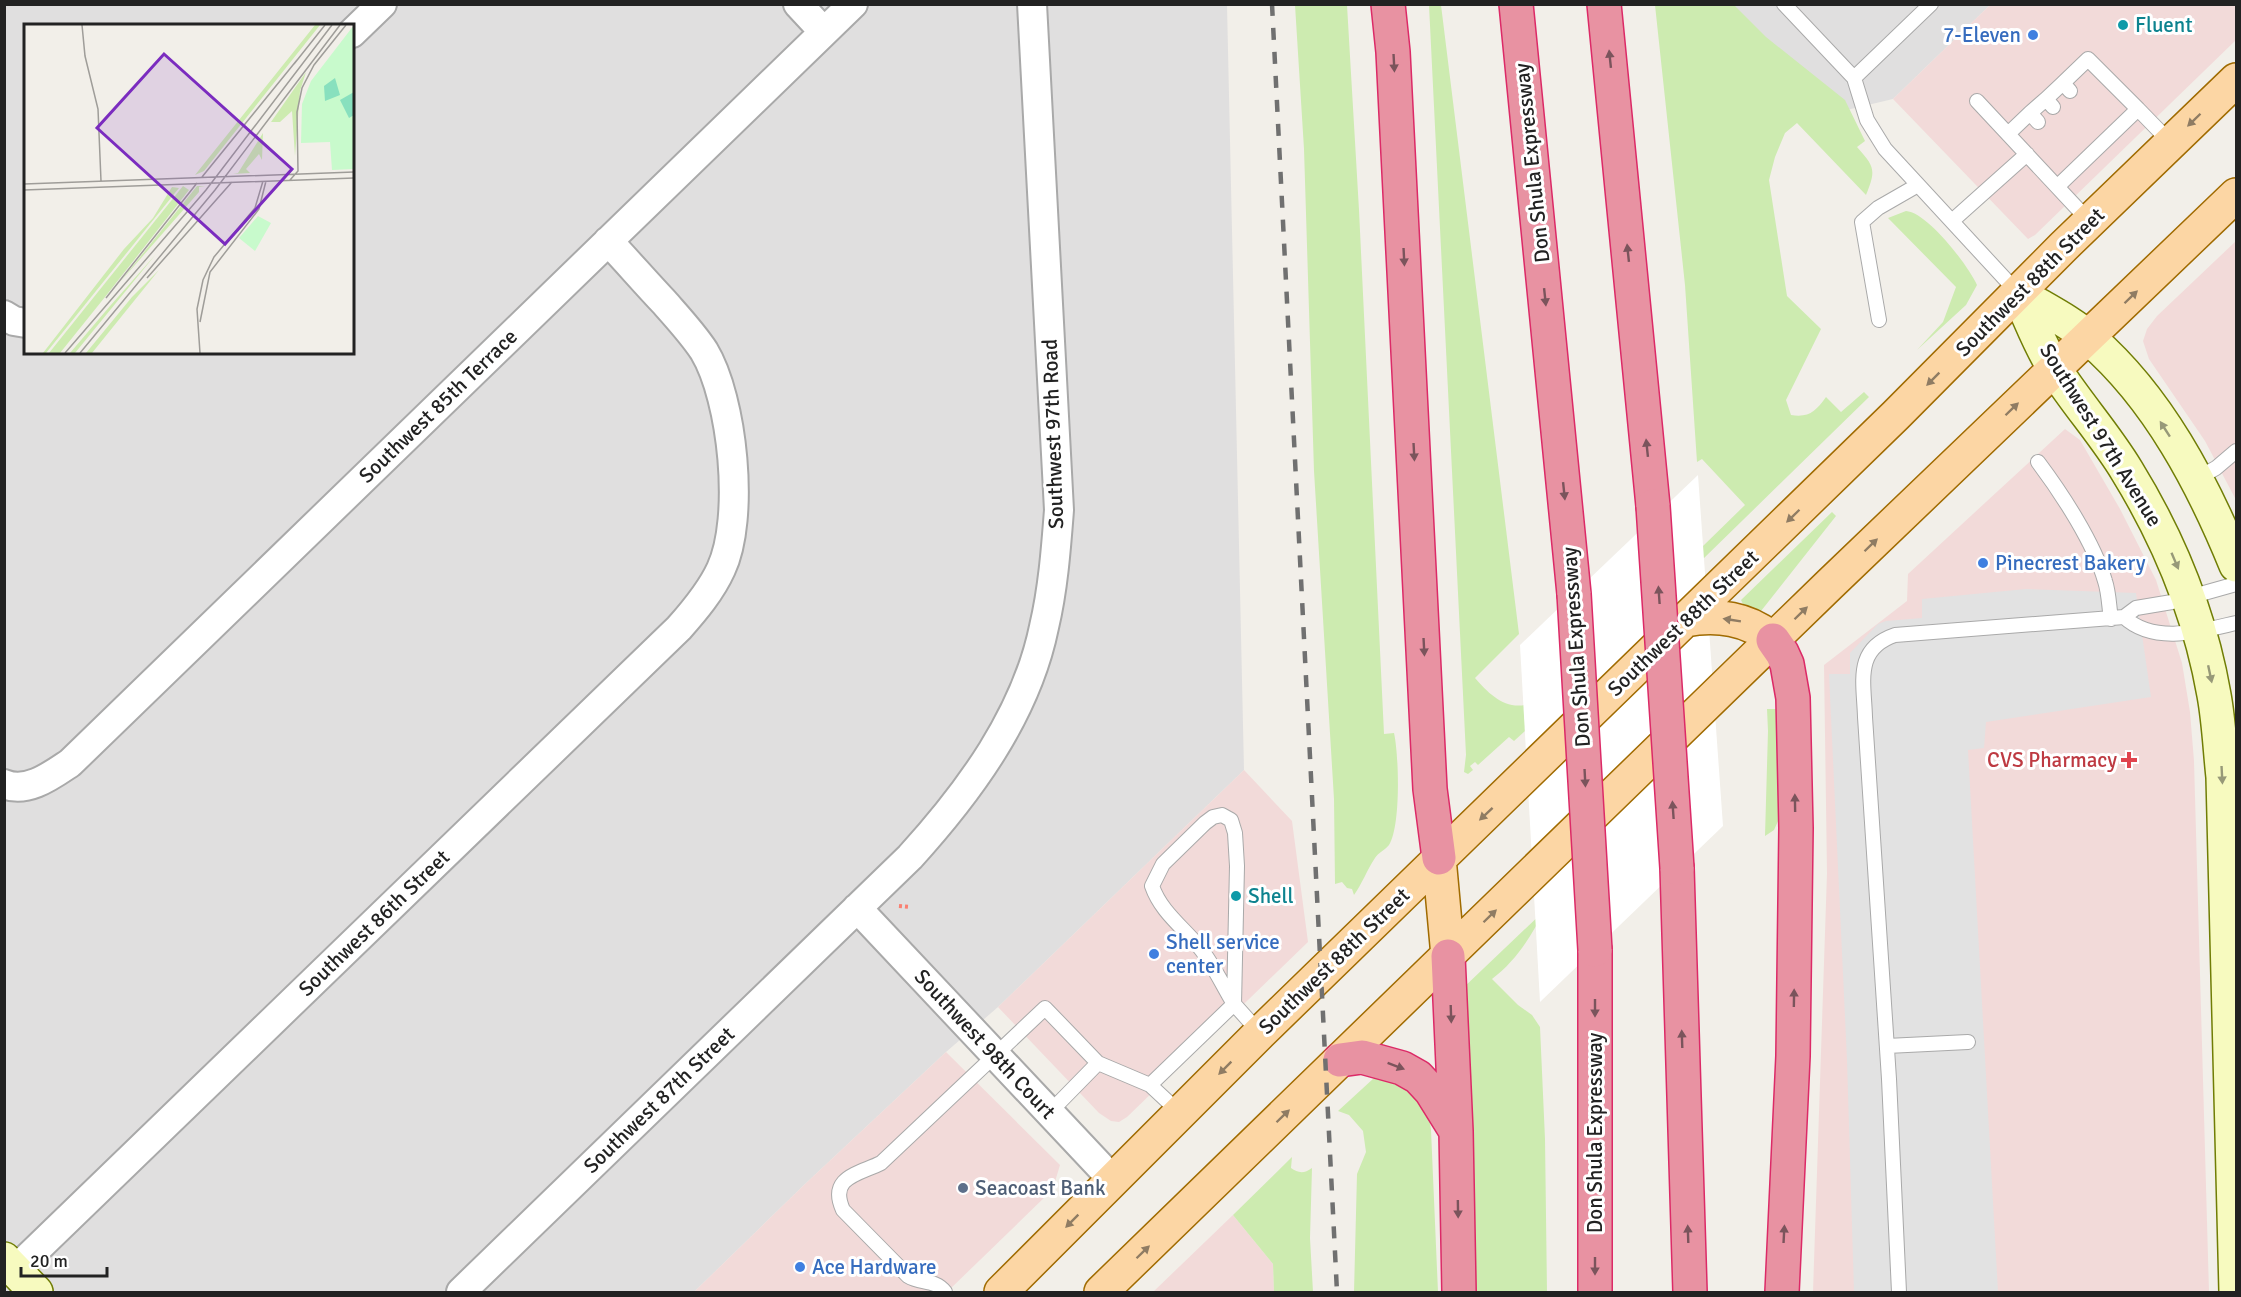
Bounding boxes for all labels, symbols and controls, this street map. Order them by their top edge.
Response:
place label: Fluent [2135,12,2193,38]
marker: Fluent [2116,18,2130,32]
place label: 7-Eleven [1943,22,2021,48]
inset map [24,24,354,354]
marker: 7-Eleven [2026,28,2040,42]
one-way arrow [1605,50,1614,69]
one-way arrow [1389,53,1399,72]
street label: Don Shula Expressway [1509,62,1555,264]
one-way arrow [2188,113,2202,127]
street label: Southwest 88th Street [1950,202,2110,362]
one-way arrow [1623,244,1633,263]
one-way arrow [1400,248,1409,267]
one-way arrow [1540,287,1550,306]
one-way arrow [2124,291,2138,305]
street label: Southwest 85th Terrace [353,324,523,488]
street label: Southwest 97th Road [1037,339,1069,529]
street label: Southwest 97th Avenue [2034,339,2168,531]
one-way arrow [1926,372,1940,386]
one-way arrow [2004,403,2018,417]
one-way arrow [2160,421,2171,437]
one-way arrow [1642,438,1652,457]
one-way arrow [1409,443,1418,462]
one-way arrow [1559,482,1569,501]
one-way arrow [1787,508,1801,522]
one-way arrow [1864,538,1878,552]
street label: Southwest 88th Street [1602,544,1764,702]
street label: Don Shula Expressway [1556,546,1596,748]
place label: Pinecrest Bakery [1995,550,2146,576]
one-way arrow [2170,552,2180,570]
marker: Pinecrest Bakery [1976,556,1990,570]
one-way arrow [1654,585,1663,604]
one-way arrow [1794,606,1808,620]
one-way arrow [1722,615,1741,624]
one-way arrow [1419,637,1428,656]
one-way arrow [2206,665,2215,684]
place label: CVS Pharmacy [1987,747,2117,773]
marker: CVS Pharmacy [2122,753,2136,767]
one-way arrow [2218,766,2227,785]
one-way arrow [1580,769,1589,788]
one-way arrow [1791,793,1800,812]
one-way arrow [1668,801,1678,820]
one-way arrow [1478,807,1493,821]
street label: Southwest 86th Street [293,844,455,1002]
street label: Southwest 88th Street [1253,882,1415,1040]
place label: Shell [1248,883,1294,909]
marker: Shell [1229,889,1243,903]
one-way arrow [1483,909,1497,923]
place label: Shell service center [1166,929,1280,979]
marker: Shell service center [1147,947,1161,961]
street label: Southwest 98th Court [909,964,1061,1124]
one-way arrow [1790,988,1799,1007]
one-way arrow [1590,999,1600,1018]
one-way arrow [1447,1005,1456,1024]
street label: Southwest 87th Street [578,1021,740,1179]
one-way arrow [1678,1030,1687,1049]
street label: Don Shula Expressway [1582,1032,1608,1233]
one-way arrow [1218,1061,1232,1075]
one-way arrow [1388,1062,1406,1072]
one-way arrow [1275,1109,1290,1123]
place label: Seacoast Bank [975,1175,1106,1201]
marker: Seacoast Bank [956,1181,970,1195]
one-way arrow [1453,1200,1462,1219]
one-way arrow [1066,1214,1080,1228]
one-way arrow [1684,1225,1693,1244]
one-way arrow [1780,1225,1789,1244]
scale bar [21,1240,106,1278]
one-way arrow [1135,1245,1149,1259]
text: 20 m [30,1250,68,1272]
place label: Ace Hardware [812,1254,937,1280]
one-way arrow [1590,1257,1600,1276]
marker: Ace Hardware [793,1260,807,1274]

